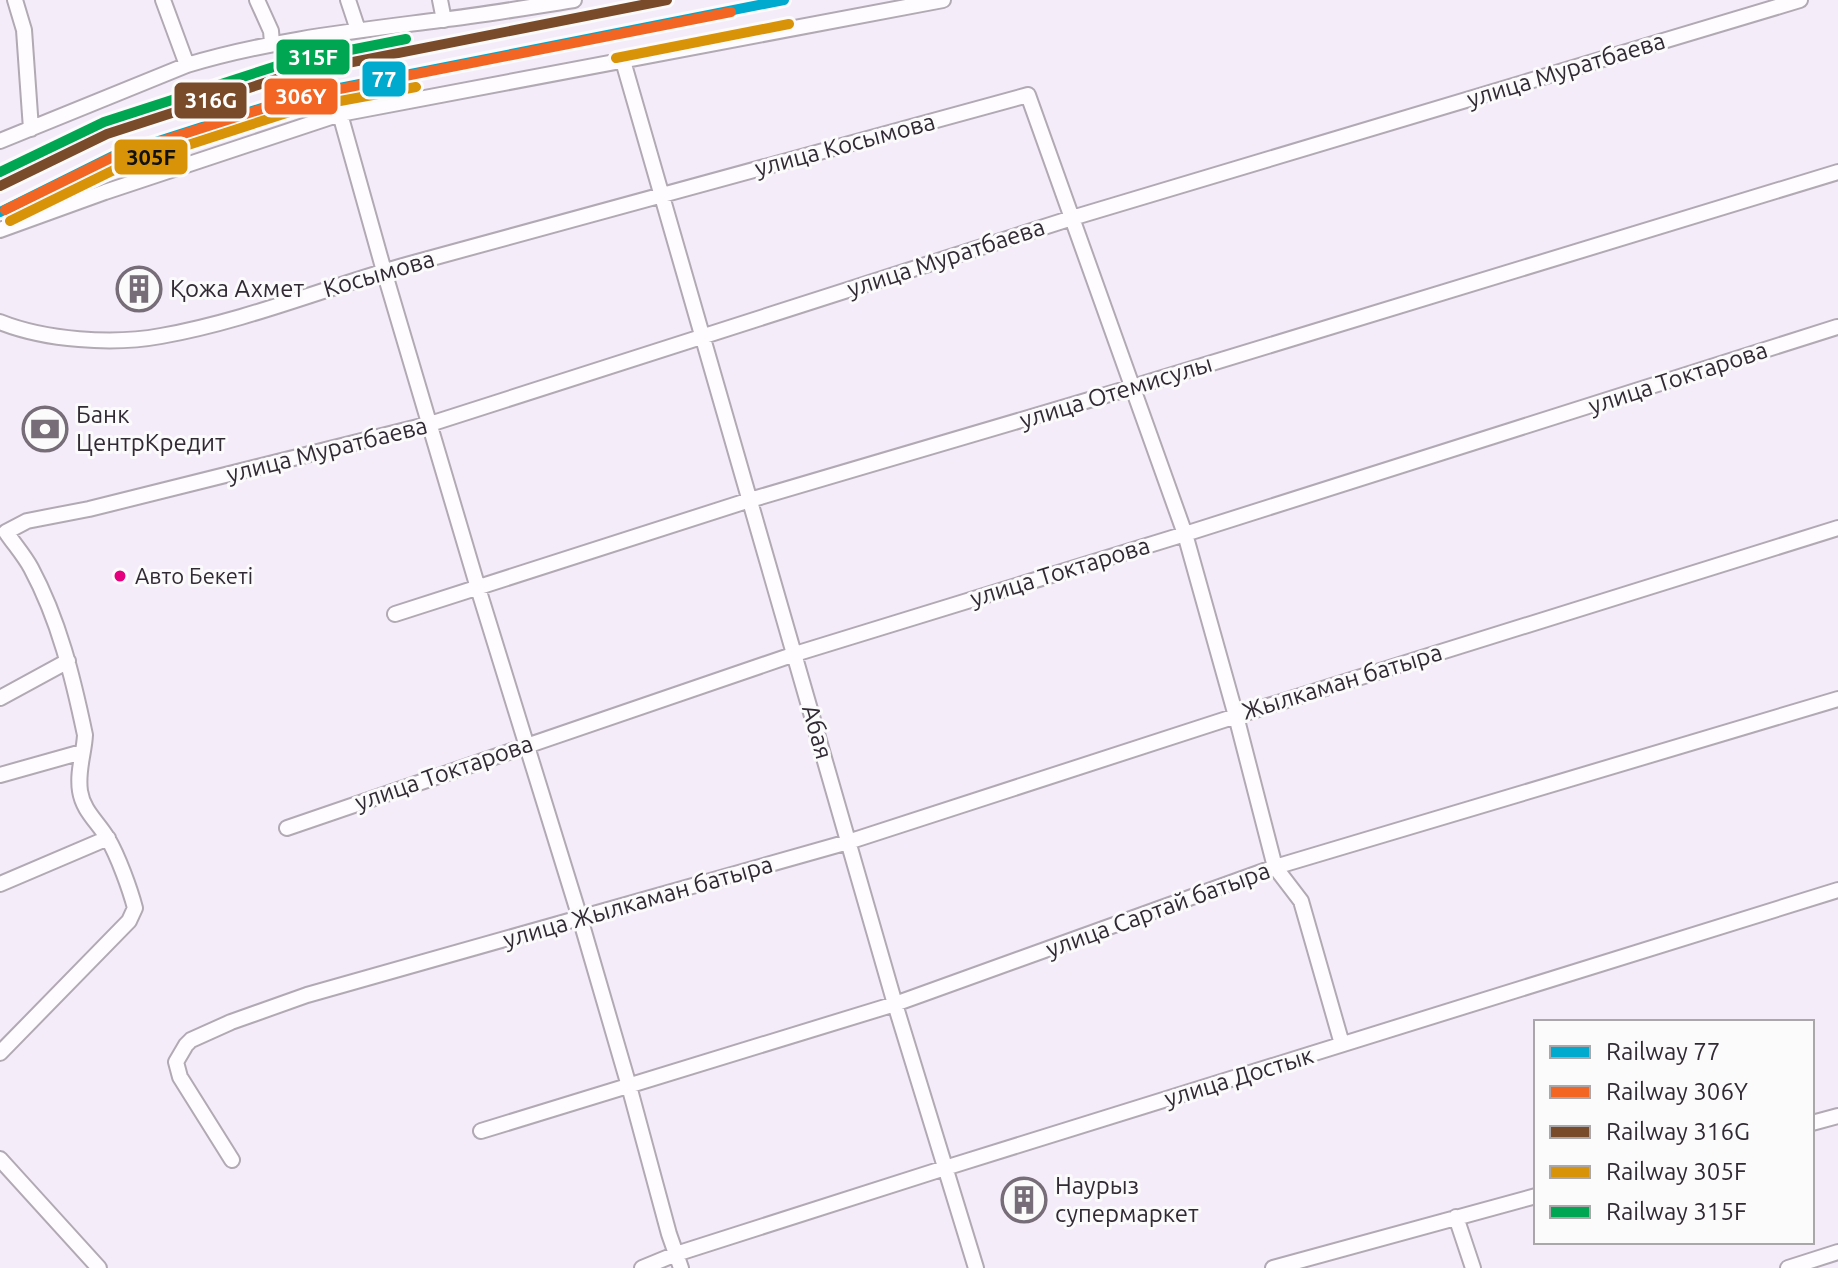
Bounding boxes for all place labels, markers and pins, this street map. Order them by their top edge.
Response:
building icon: Қожа Ахмет [115,265,163,313]
place label: Қожа Ахмет [170,275,304,302]
place label: Банк ЦентрКредит [76,401,226,456]
bank icon: Банк ЦентрКредит [21,405,69,453]
place label: Авто Бекетi [135,563,253,588]
marker: Авто Бекетi [112,568,128,584]
place label: Наурыз супермаркет [1055,1172,1199,1227]
building icon: Наурыз супермаркет [1000,1176,1048,1224]

